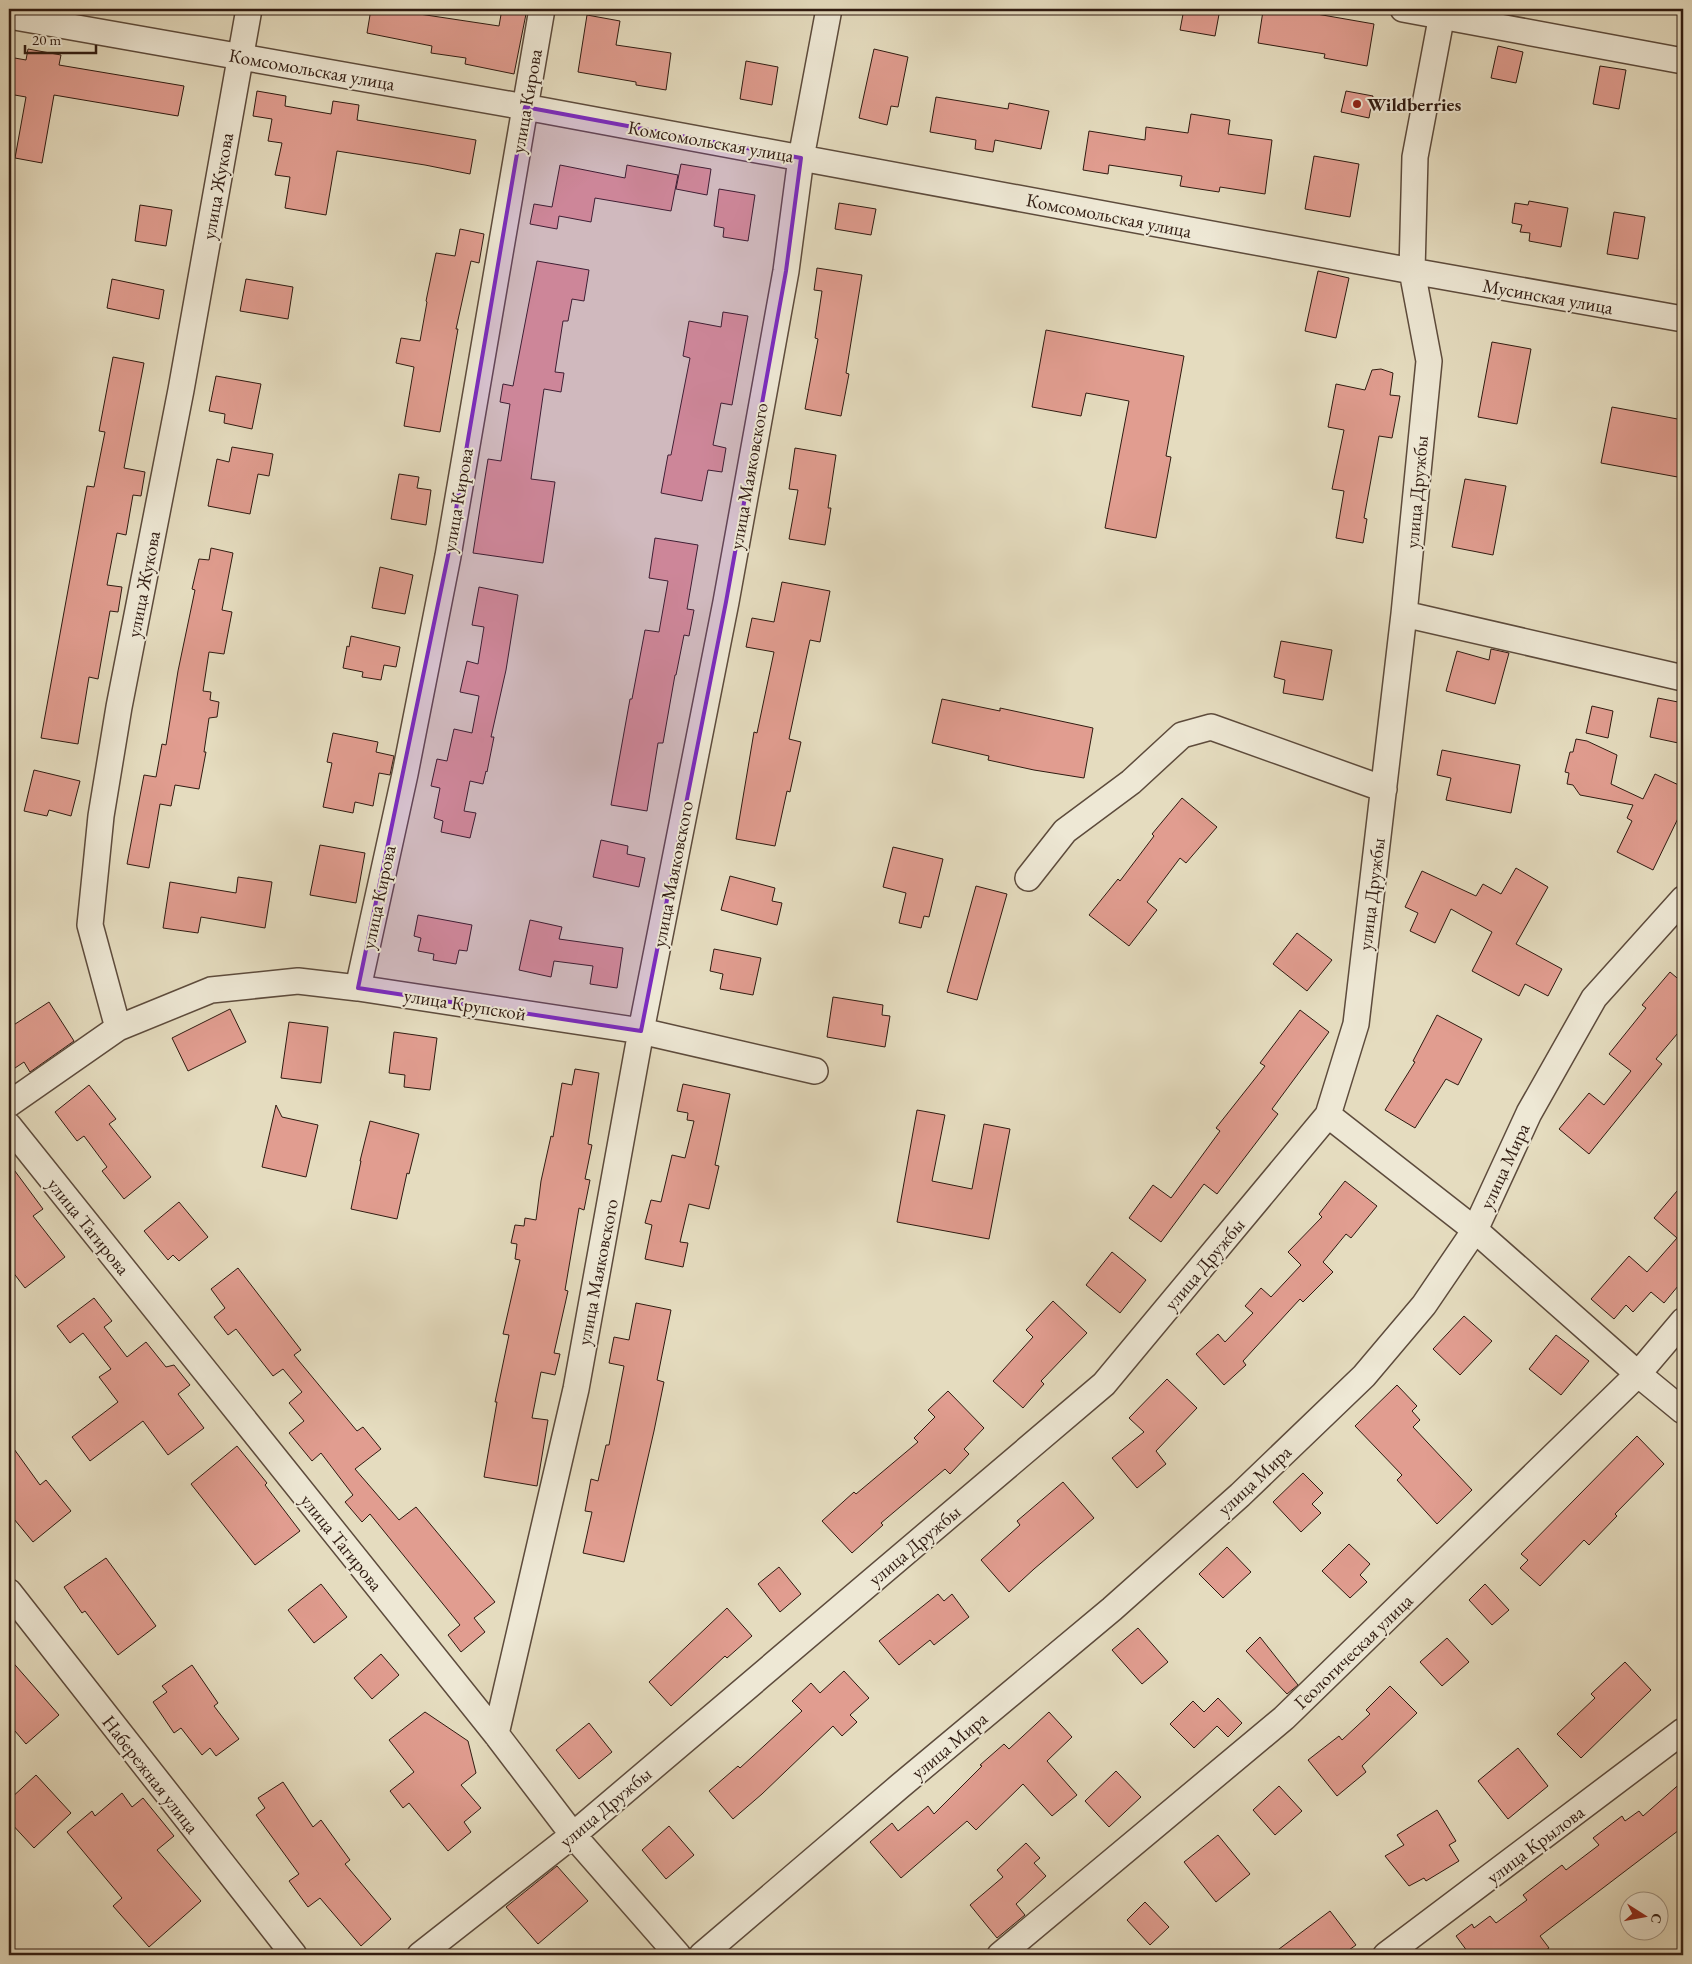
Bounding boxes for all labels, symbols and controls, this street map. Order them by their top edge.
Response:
scale bar [25,22,96,54]
text: 20 m [32,30,61,49]
street label: Комсомольская улица [227,43,397,96]
street label: улица Кирова [505,46,548,155]
place label: Wildberries [1367,92,1462,117]
marker: Wildberries [1351,98,1363,110]
street label: Комсомольская улица [626,115,796,168]
street label: улица Жукова [196,130,239,242]
street label: Комсомольская улица [1024,187,1194,244]
street label: Мусинская улица [1481,273,1616,320]
street label: улица Маяковского [723,401,774,552]
street label: улица Дружбы [1399,434,1434,550]
street label: улица Кирова [436,445,479,554]
street label: улица Жукова [121,528,166,640]
street label: улица Маяковского [646,799,699,950]
street label: улица Дружбы [1352,836,1391,952]
street label: улица Кирова [355,842,402,951]
street label: улица Крупской [402,982,528,1027]
street label: улица Мира [1474,1119,1535,1213]
street label: улица Тагирова [42,1173,136,1280]
street label: улица Маяковского [571,1197,624,1348]
street label: улица Дружбы [1158,1213,1251,1316]
street label: улица Мира [1212,1439,1297,1521]
street label: улица Тагирова [295,1489,389,1596]
street label: улица Дружбы [863,1499,966,1591]
street label: Геологическая улица [1289,1588,1418,1714]
street label: улица Мира [906,1706,993,1785]
street label: Набережная улица [97,1710,205,1839]
street label: улица Дружбы [554,1761,657,1853]
street label: улица Крылова [1481,1799,1590,1889]
north arrow [1620,1892,1670,1942]
text: С [1647,1912,1667,1925]

